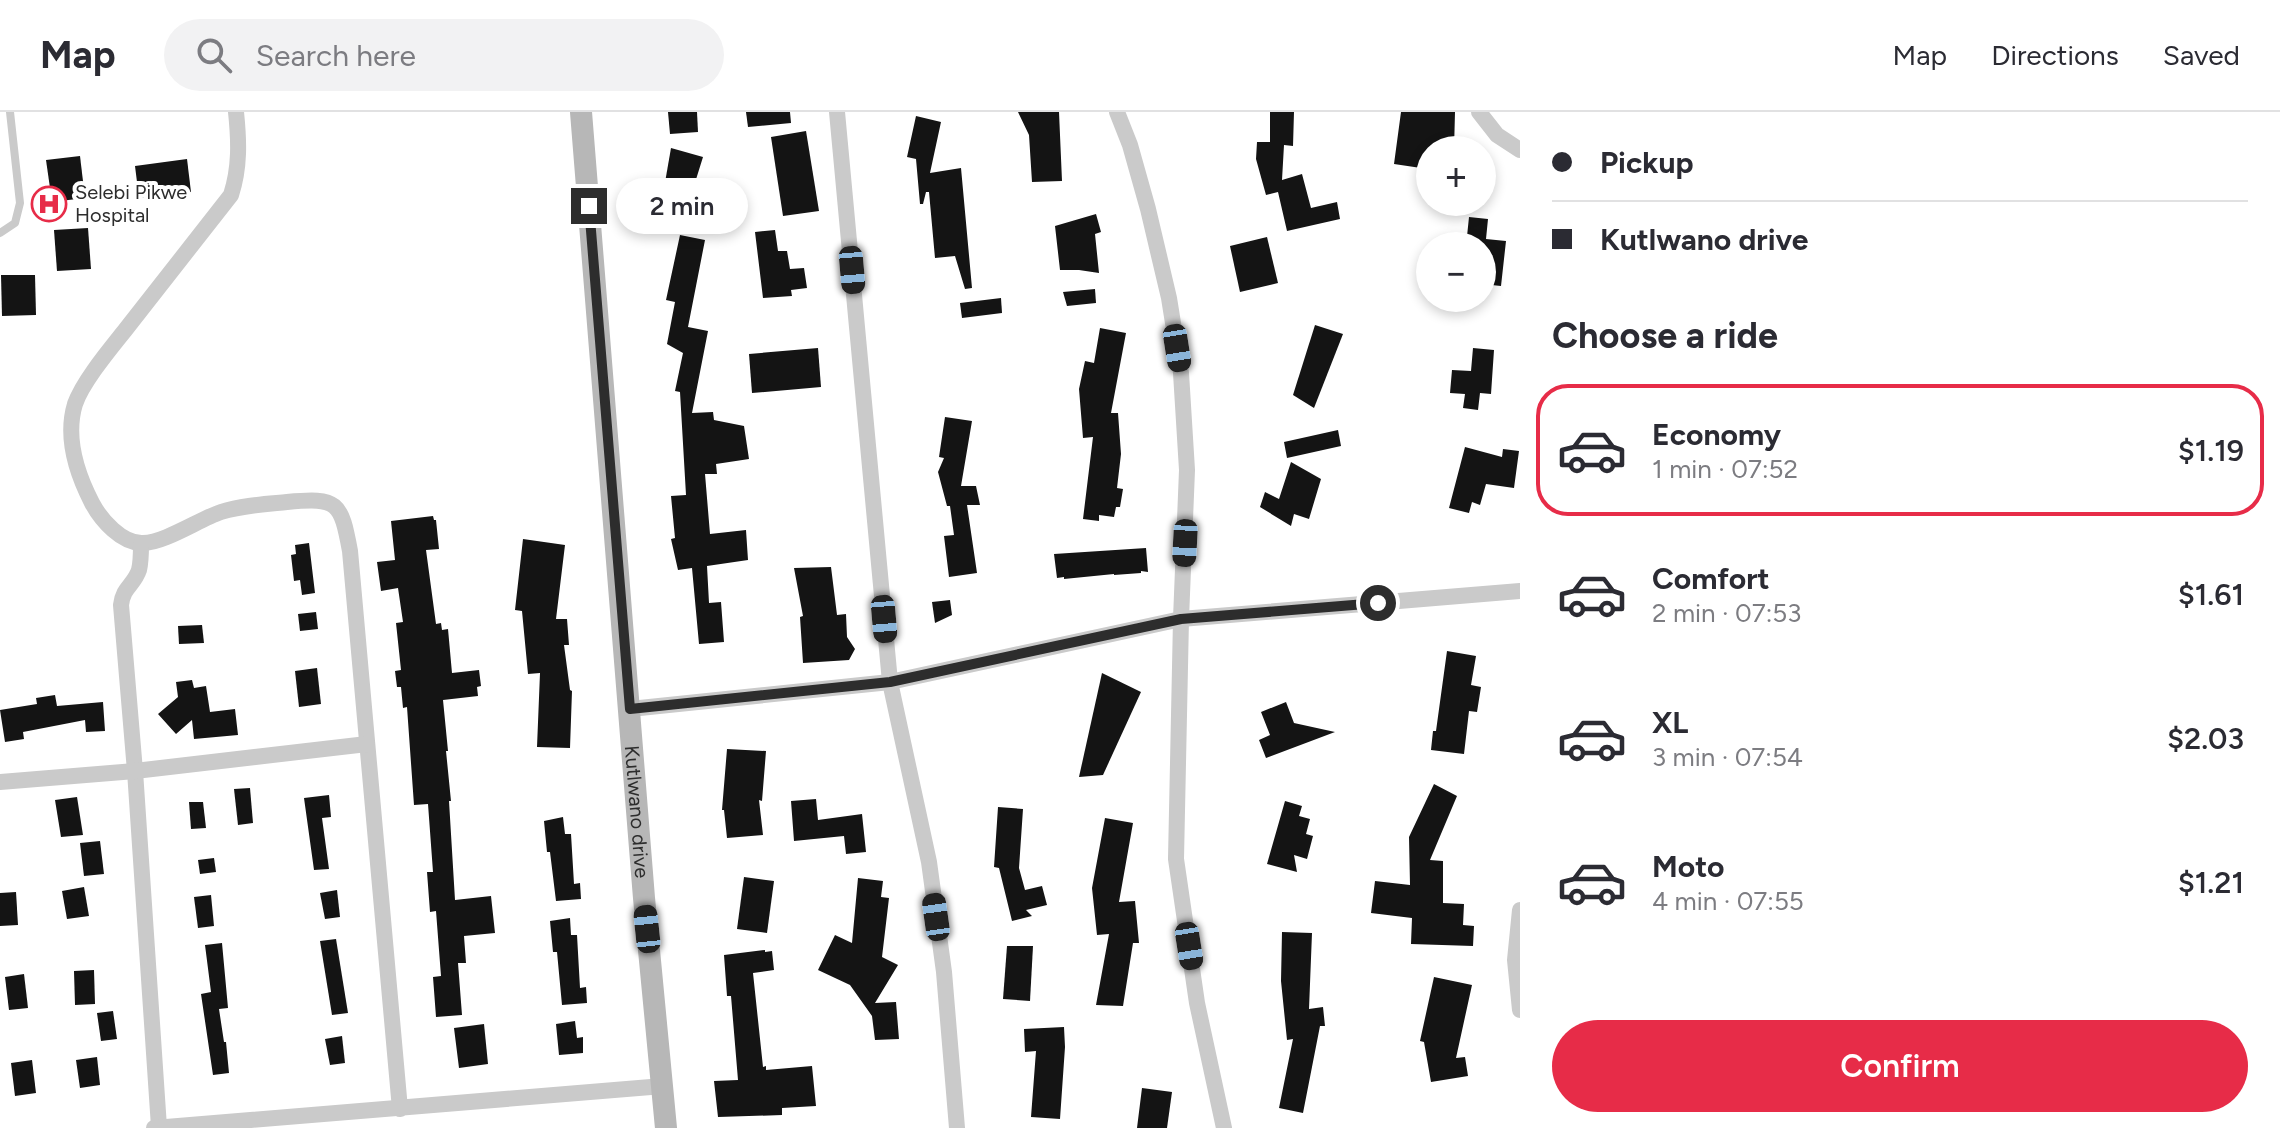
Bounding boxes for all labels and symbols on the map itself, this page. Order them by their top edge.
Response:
callout: 2 min [617,178,749,234]
place label: Selebi Pikwe Hospital [75,180,187,227]
hospital icon: Selebi Pikwe Hospital [30,185,68,223]
route end [571,188,607,224]
car [838,245,866,295]
car [1161,322,1193,374]
car [1172,518,1198,568]
route start [1360,585,1396,621]
car [870,594,898,644]
street label: Kutlwano drive [620,745,654,879]
car [921,892,951,942]
car [633,904,661,954]
car [1173,920,1205,972]

